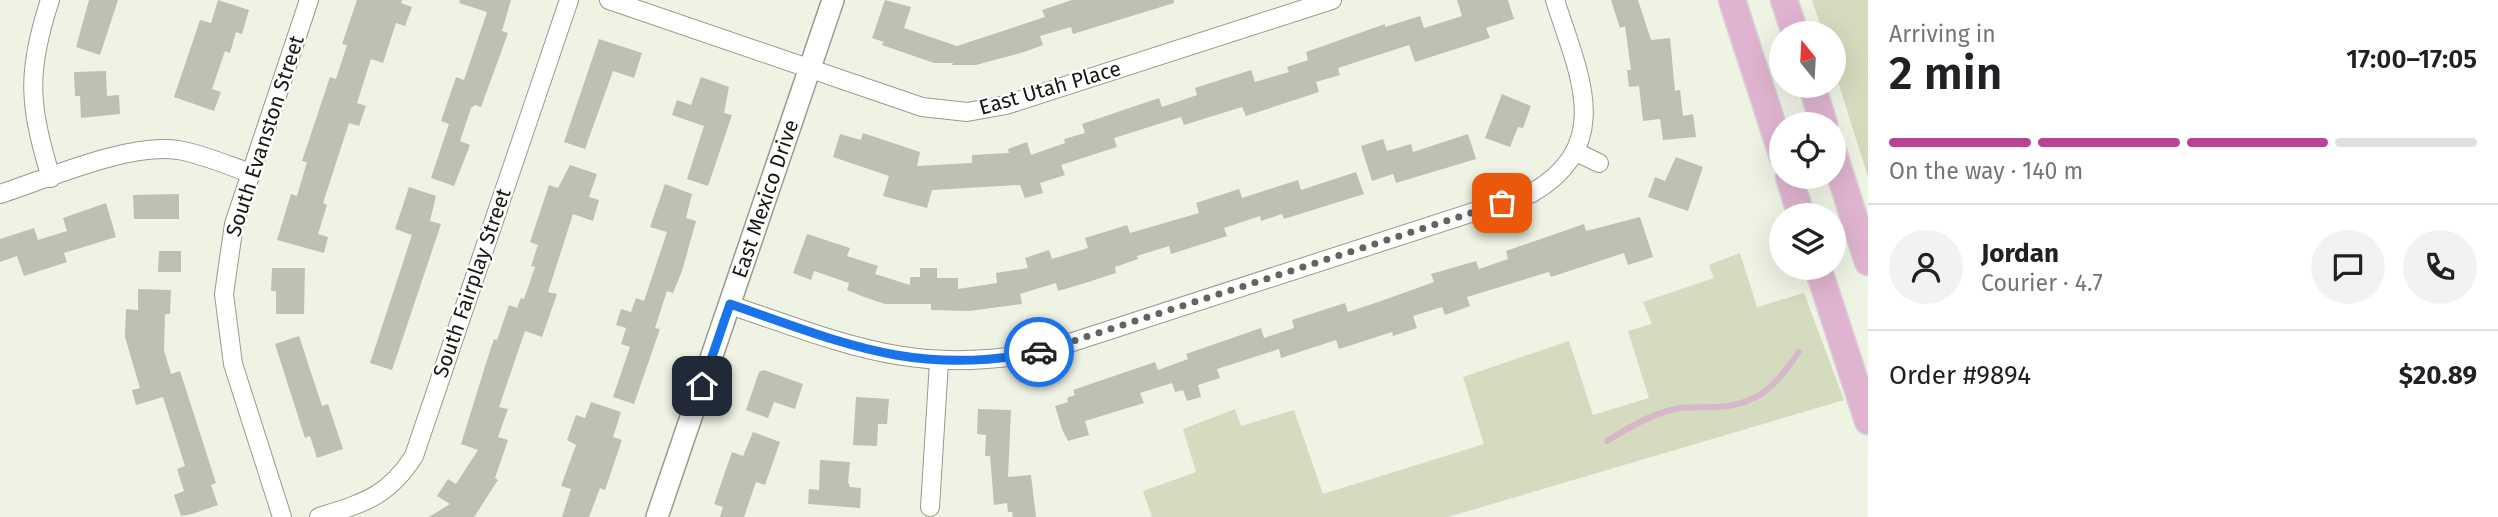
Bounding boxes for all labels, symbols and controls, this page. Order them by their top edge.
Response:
text: Arriving in [1889,20,1996,48]
north arrow [1769,21,1846,98]
map controls [1769,21,1846,280]
street label: South Evanston Street [220,32,310,240]
text: 17:00–17:05 [2346,44,2477,75]
text: 2 min [1889,46,2002,101]
street label: East Utah Place [976,55,1124,121]
button: locate [1769,112,1846,189]
street label: East Mexico Drive [726,116,804,282]
text: On the way · 140 m [1889,157,2083,185]
pin [1472,173,1532,233]
icon: bag [1483,184,1521,222]
street label: South Fairplay Street [427,185,517,381]
button: layers [1769,203,1846,280]
button: person [1889,230,1963,304]
button: chat [2311,230,2385,304]
button: phone [2403,230,2477,304]
text: Jordan [1981,238,2059,269]
text: Courier · 4.7 [1981,269,2103,297]
courier [1004,317,1074,387]
icon: car [1020,333,1058,371]
pin [672,356,732,416]
text: Order #9894 [1889,360,2031,391]
text: $20.89 [2399,360,2477,391]
icon: home [683,367,721,405]

